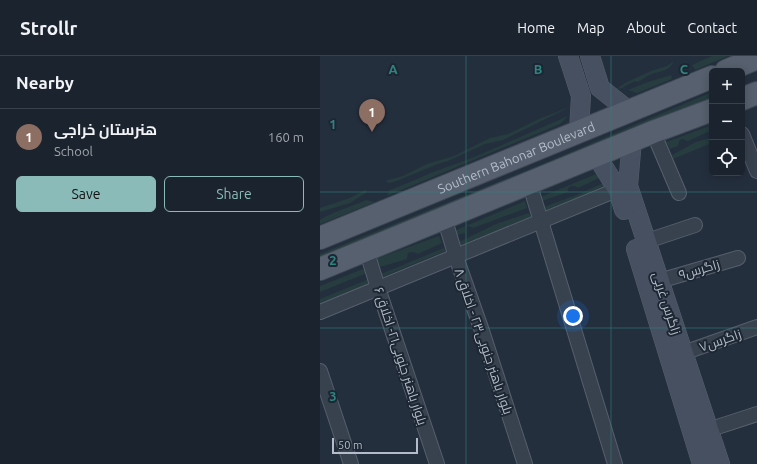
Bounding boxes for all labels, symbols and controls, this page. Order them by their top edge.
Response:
text: Strollr [20,17,77,39]
text: Home [517,20,555,36]
text: Map [577,20,605,36]
text: About [627,20,666,36]
text: Contact [688,20,737,36]
text: A [388,62,398,76]
text: B [534,62,543,76]
text: C [680,62,689,76]
map controls [709,68,745,176]
button: + [709,68,745,104]
text: Nearby [16,73,74,92]
pin: 1 [359,99,385,132]
button: − [709,104,745,140]
text: 1 [329,117,337,131]
street label: Southern Bahonar Boulevard [436,119,597,196]
text: هنرستان خراجی [54,121,157,138]
text: 1 [25,130,33,144]
text: 160 m [268,130,304,144]
button: locate [709,140,745,176]
text: School [54,144,93,158]
button: Save [16,176,156,212]
button: Share [164,176,304,212]
text: 2 [329,253,337,267]
street label: ۹زاگرس [677,256,721,282]
street label: بلوار باهنر جنوبی۲۳ - اخلاق ۸ [451,266,516,416]
street label: زاگرس غربی [649,270,684,336]
street label: بلوار باهنر جنوبی۲۱- اخلاق ۶ [371,285,430,427]
your location [563,306,583,326]
street label: زاگرس۷ [697,326,743,355]
text: 3 [329,389,337,403]
scale bar [332,436,418,455]
text: 50 m [338,439,362,451]

